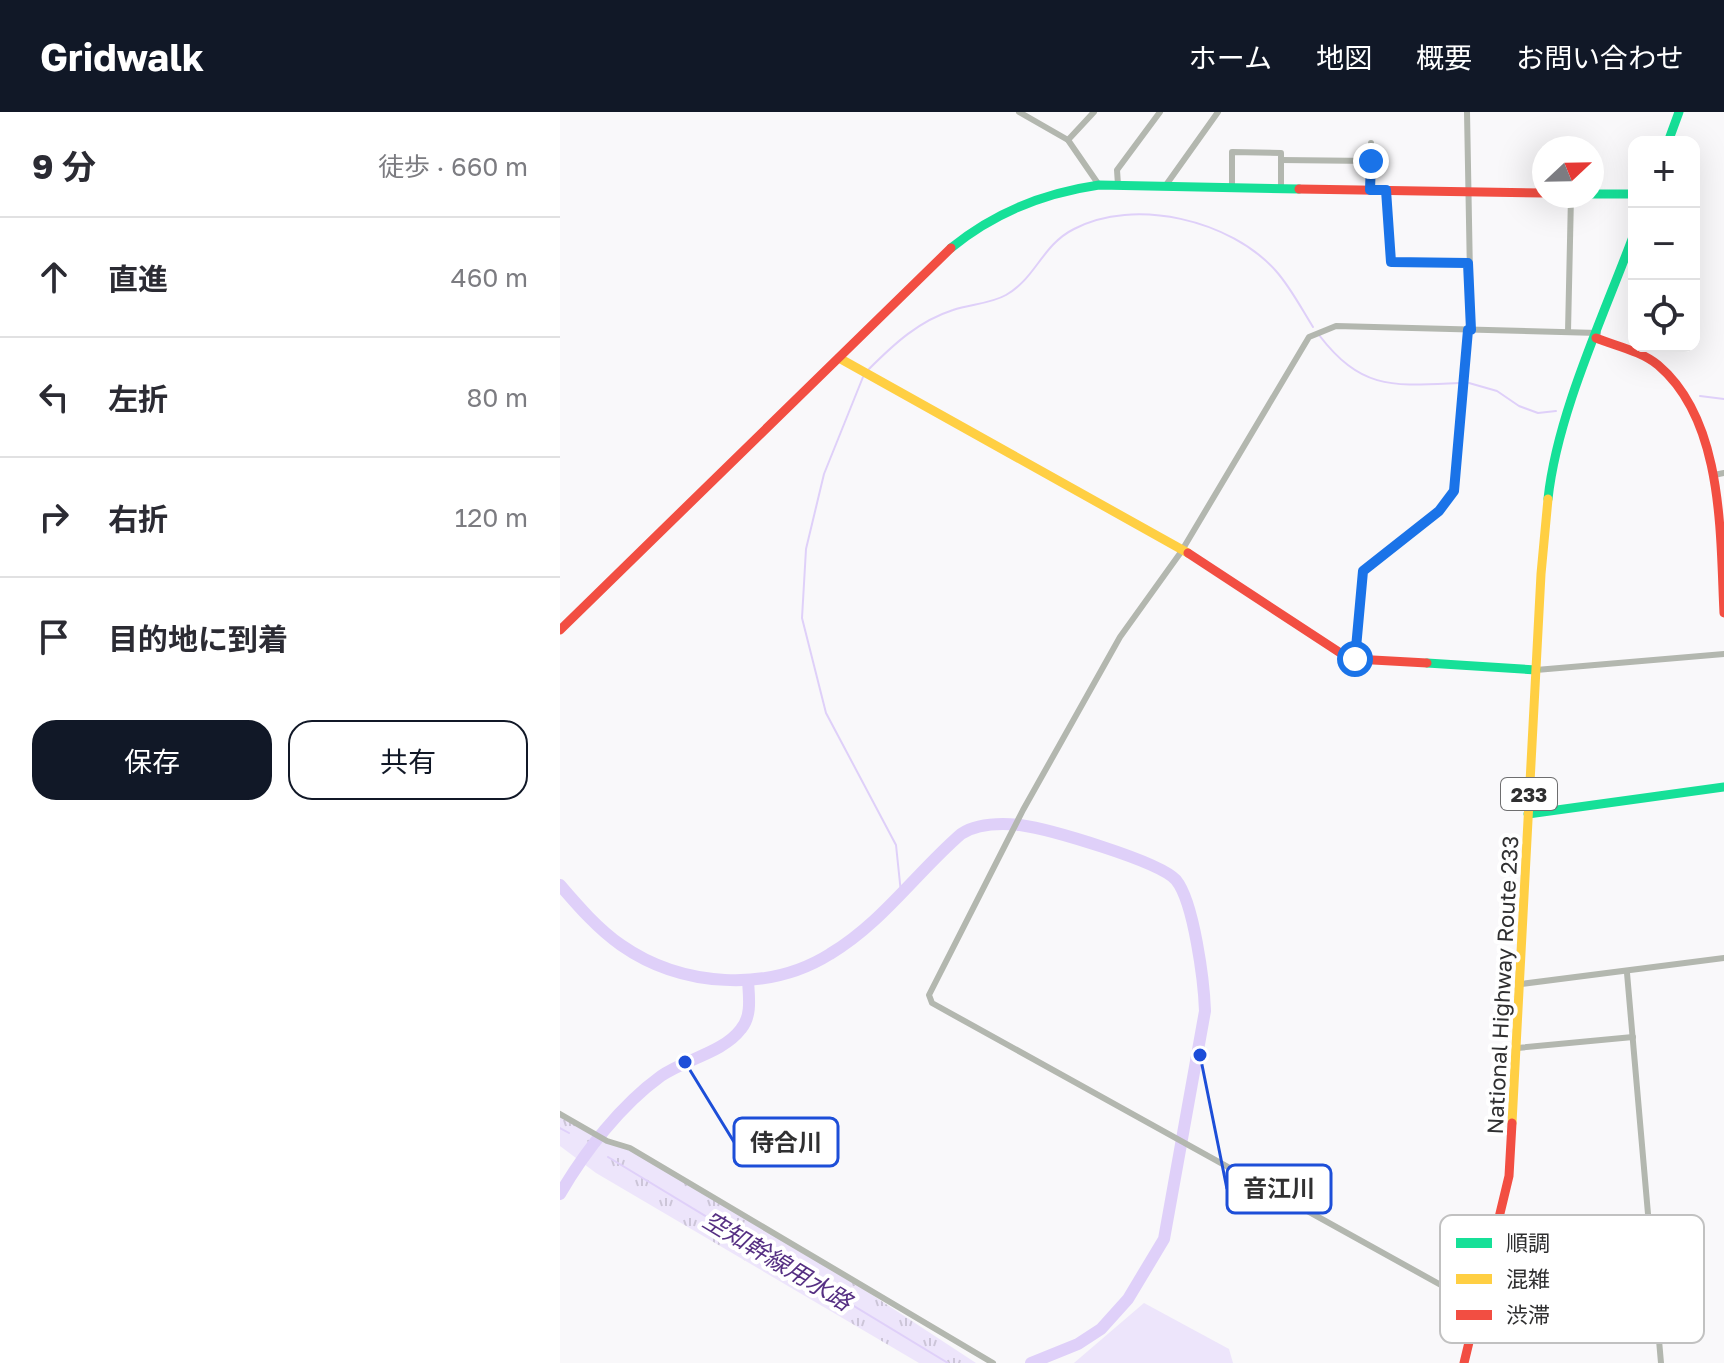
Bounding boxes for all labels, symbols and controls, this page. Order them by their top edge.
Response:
text: Gridwalk [40,34,204,79]
text: ホーム [1189,41,1272,74]
text: 地図 [1316,41,1372,74]
text: 概要 [1416,41,1472,74]
text: お問い合わせ [1516,41,1684,74]
north arrow [1532,136,1604,208]
map controls [1628,136,1700,352]
button: + [1628,136,1700,208]
route end [1353,143,1389,179]
text: 9 分 [32,146,96,186]
text: 徒歩 · 660 m [378,151,528,182]
button: − [1628,208,1700,280]
icon: ahead [32,255,76,299]
text: 直進 [108,261,168,297]
text: 460 m [451,262,528,293]
button: locate [1628,280,1700,352]
icon: left [32,375,76,419]
text: 左折 [108,381,168,417]
text: 80 m [467,382,528,413]
icon: right [32,495,76,539]
text: 右折 [108,501,168,537]
text: 120 m [455,502,528,533]
icon: arrive [32,615,76,659]
text: 目的地に到着 [108,621,288,657]
route start [1337,641,1373,677]
button: 保存 [32,720,272,800]
button: 共有 [288,720,528,800]
road number: 233 [1501,778,1557,810]
street label: National Highway Route 233 [1481,835,1523,1135]
callout: 侍合川 [734,1118,838,1166]
text: 侍合川 [750,1127,822,1156]
callout: 音江川 [1227,1165,1331,1213]
text: 音江川 [1243,1173,1315,1202]
water label: 空知幹線用水路 [699,1204,859,1317]
legend [1440,1215,1704,1343]
text: 順調 [1506,1229,1550,1256]
text: 混雑 [1506,1265,1550,1292]
text: 渋滞 [1506,1301,1550,1328]

